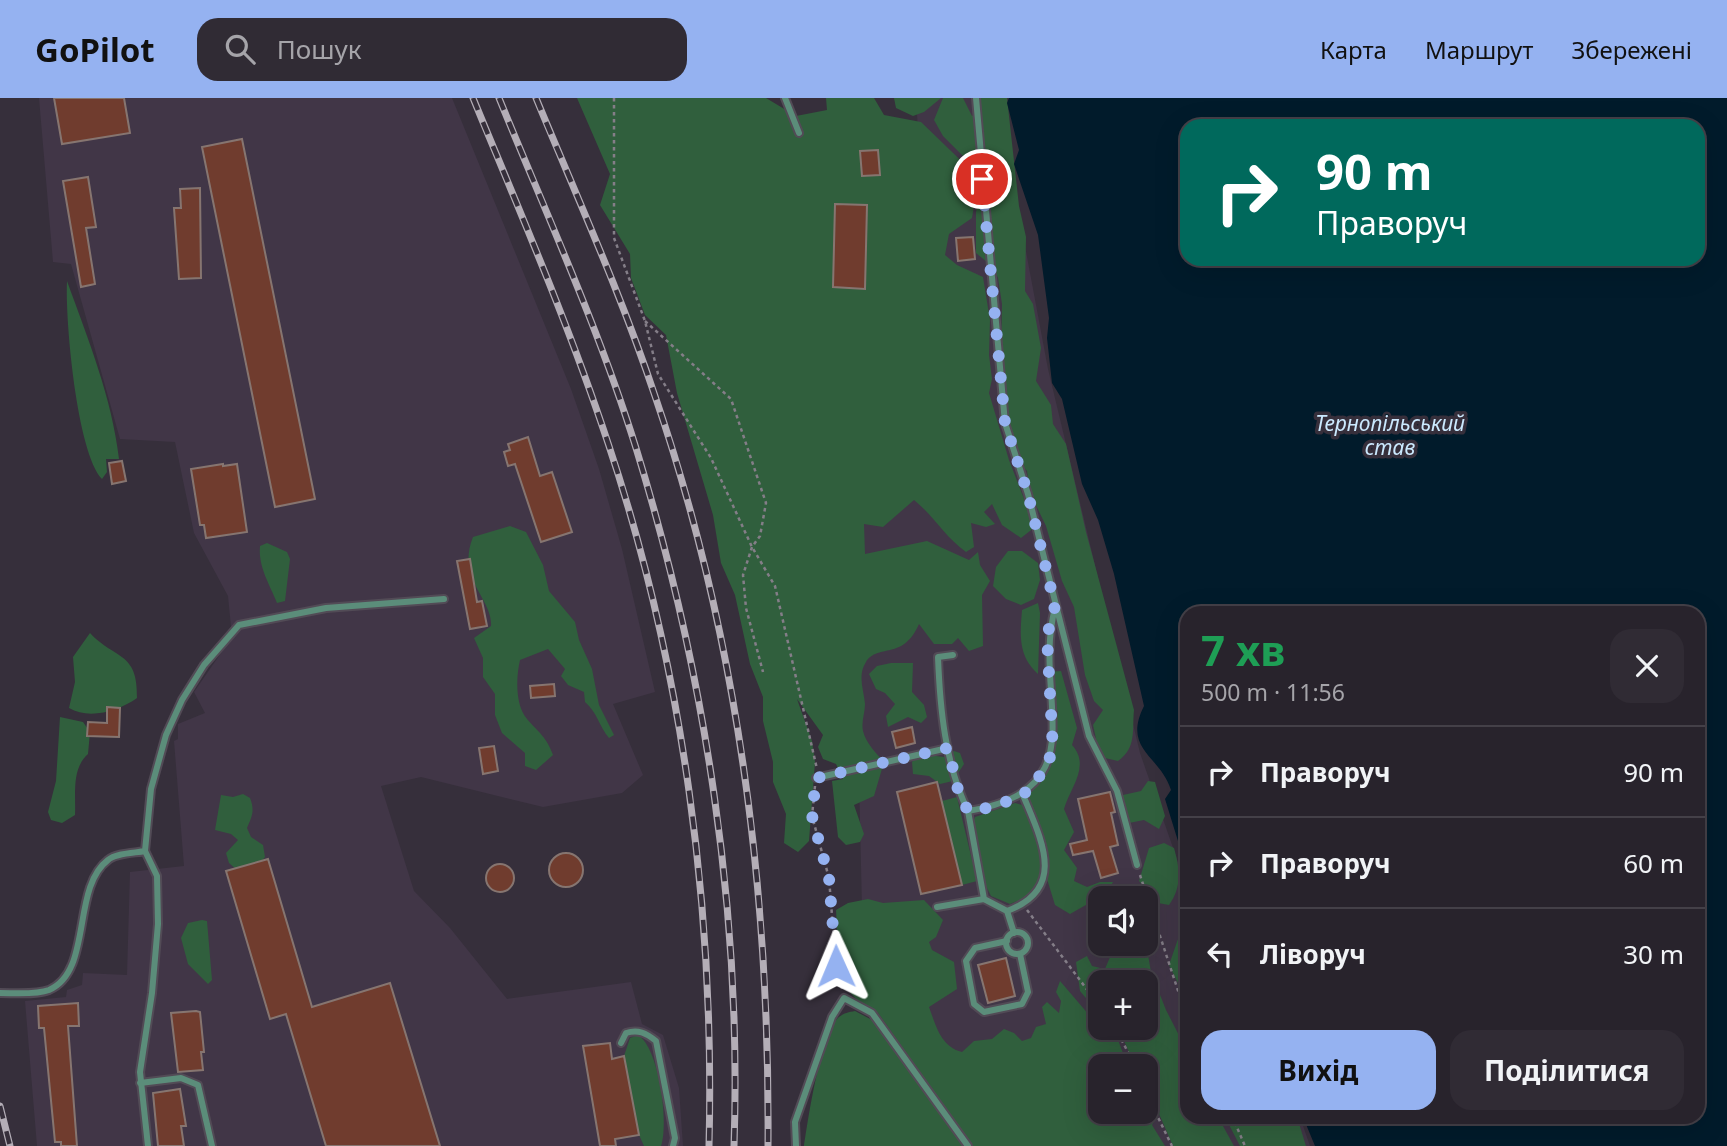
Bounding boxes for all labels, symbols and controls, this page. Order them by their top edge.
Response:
search box [197,18,687,81]
text: GoPilot [35,27,155,72]
icon: search [221,30,259,68]
text: Пошук [277,31,361,67]
text: Карта [1320,33,1387,66]
text: Маршрут [1425,33,1533,66]
text: Збережені [1571,33,1692,66]
text: 90 m [1316,138,1433,204]
icon: right [1201,147,1292,238]
pin [952,149,1012,209]
icon: arrive [963,160,1001,198]
text: Праворуч [1316,201,1467,244]
water label: Тернопільський став [1315,409,1465,461]
text: 7 хв [1201,621,1285,678]
button: close [1610,629,1684,703]
text: 500 m · 11:56 [1201,676,1345,708]
icon: right [1201,753,1239,791]
text: Праворуч [1260,754,1391,790]
text: 90 m [1623,754,1684,790]
icon: right [1201,844,1239,882]
text: Праворуч [1260,845,1391,881]
text: 60 m [1623,845,1684,881]
map controls [1088,886,1158,1124]
button: sound [1088,886,1158,956]
position arrow [799,929,873,1003]
icon: left [1201,935,1239,973]
text: Ліворуч [1260,936,1366,972]
text: 30 m [1623,936,1684,972]
button: + [1088,970,1158,1040]
button: Вихід [1201,1030,1436,1110]
button: Поділитися [1450,1030,1684,1110]
button: − [1088,1054,1158,1124]

